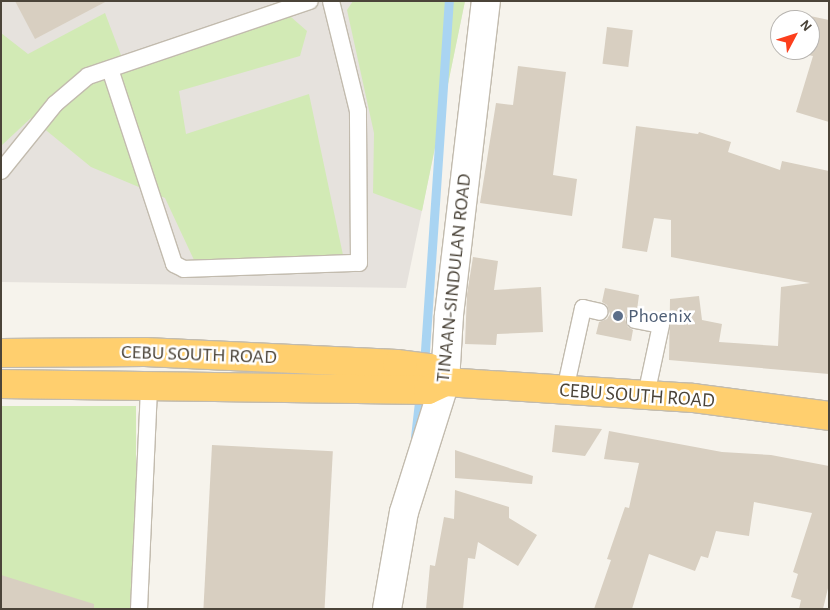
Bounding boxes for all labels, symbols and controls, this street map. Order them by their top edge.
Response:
north arrow [770,10,820,60]
text: N [797,18,814,34]
street label: TINAAN-SINDULAN ROAD [431,172,477,384]
place label: Phoenix [628,304,692,328]
marker: Phoenix [612,310,624,322]
street label: CEBU SOUTH ROAD [121,340,277,370]
street label: CEBU SOUTH ROAD [558,379,716,413]

